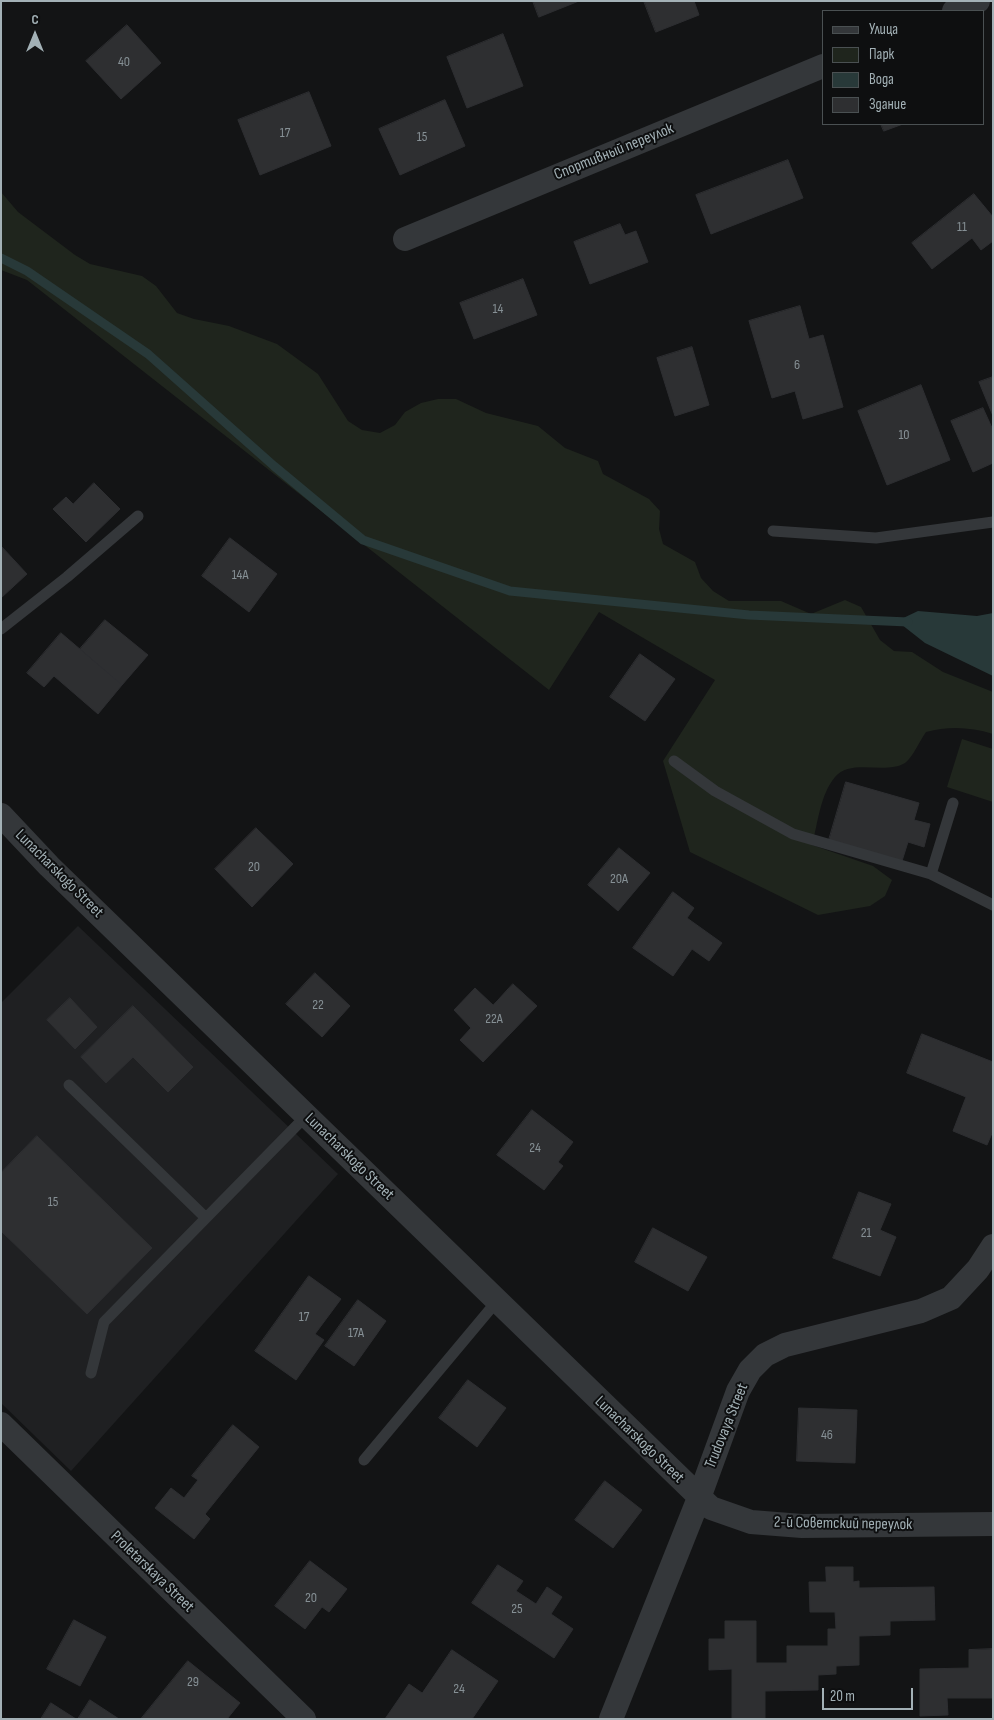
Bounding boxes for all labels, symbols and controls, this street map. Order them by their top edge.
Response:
north arrow [10,10,60,60]
legend [822,10,984,125]
text: С [31,11,39,28]
text: Улица [869,20,898,39]
text: Парк [869,45,894,64]
house number: 40 [118,54,130,70]
text: Вода [869,70,894,89]
text: Здание [869,95,906,114]
street label: Спортивный переулок [551,119,677,185]
house number: 17 [280,125,290,141]
house number: 15 [417,129,427,145]
house number: 11 [957,219,967,235]
house number: 14 [493,301,503,317]
house number: 6 [794,357,800,373]
house number: 10 [898,427,910,443]
house number: 14А [232,567,248,583]
street label: Lunacharskogo Street [11,826,107,922]
house number: 20 [248,859,260,875]
house number: 20А [610,871,628,887]
house number: 22 [312,997,324,1013]
house number: 22А [485,1011,503,1027]
street label: Lunacharskogo Street [300,1110,398,1204]
house number: 24 [529,1140,541,1156]
house number: 15 [48,1194,58,1210]
house number: 21 [861,1225,871,1241]
house number: 17 [299,1309,309,1325]
house number: 17А [348,1325,364,1341]
street label: Trudovaya Street [701,1381,753,1471]
street label: Lunacharskogo Street [590,1393,688,1487]
house number: 46 [821,1427,833,1443]
street label: 2-й Советский переулок [774,1513,912,1535]
street label: Proletarskaya Street [106,1527,198,1617]
house number: 20 [305,1590,317,1606]
house number: 25 [511,1601,523,1617]
house number: 29 [187,1674,199,1690]
scale bar [824,1678,915,1710]
house number: 24 [453,1681,465,1697]
text: 20 m [830,1687,855,1706]

